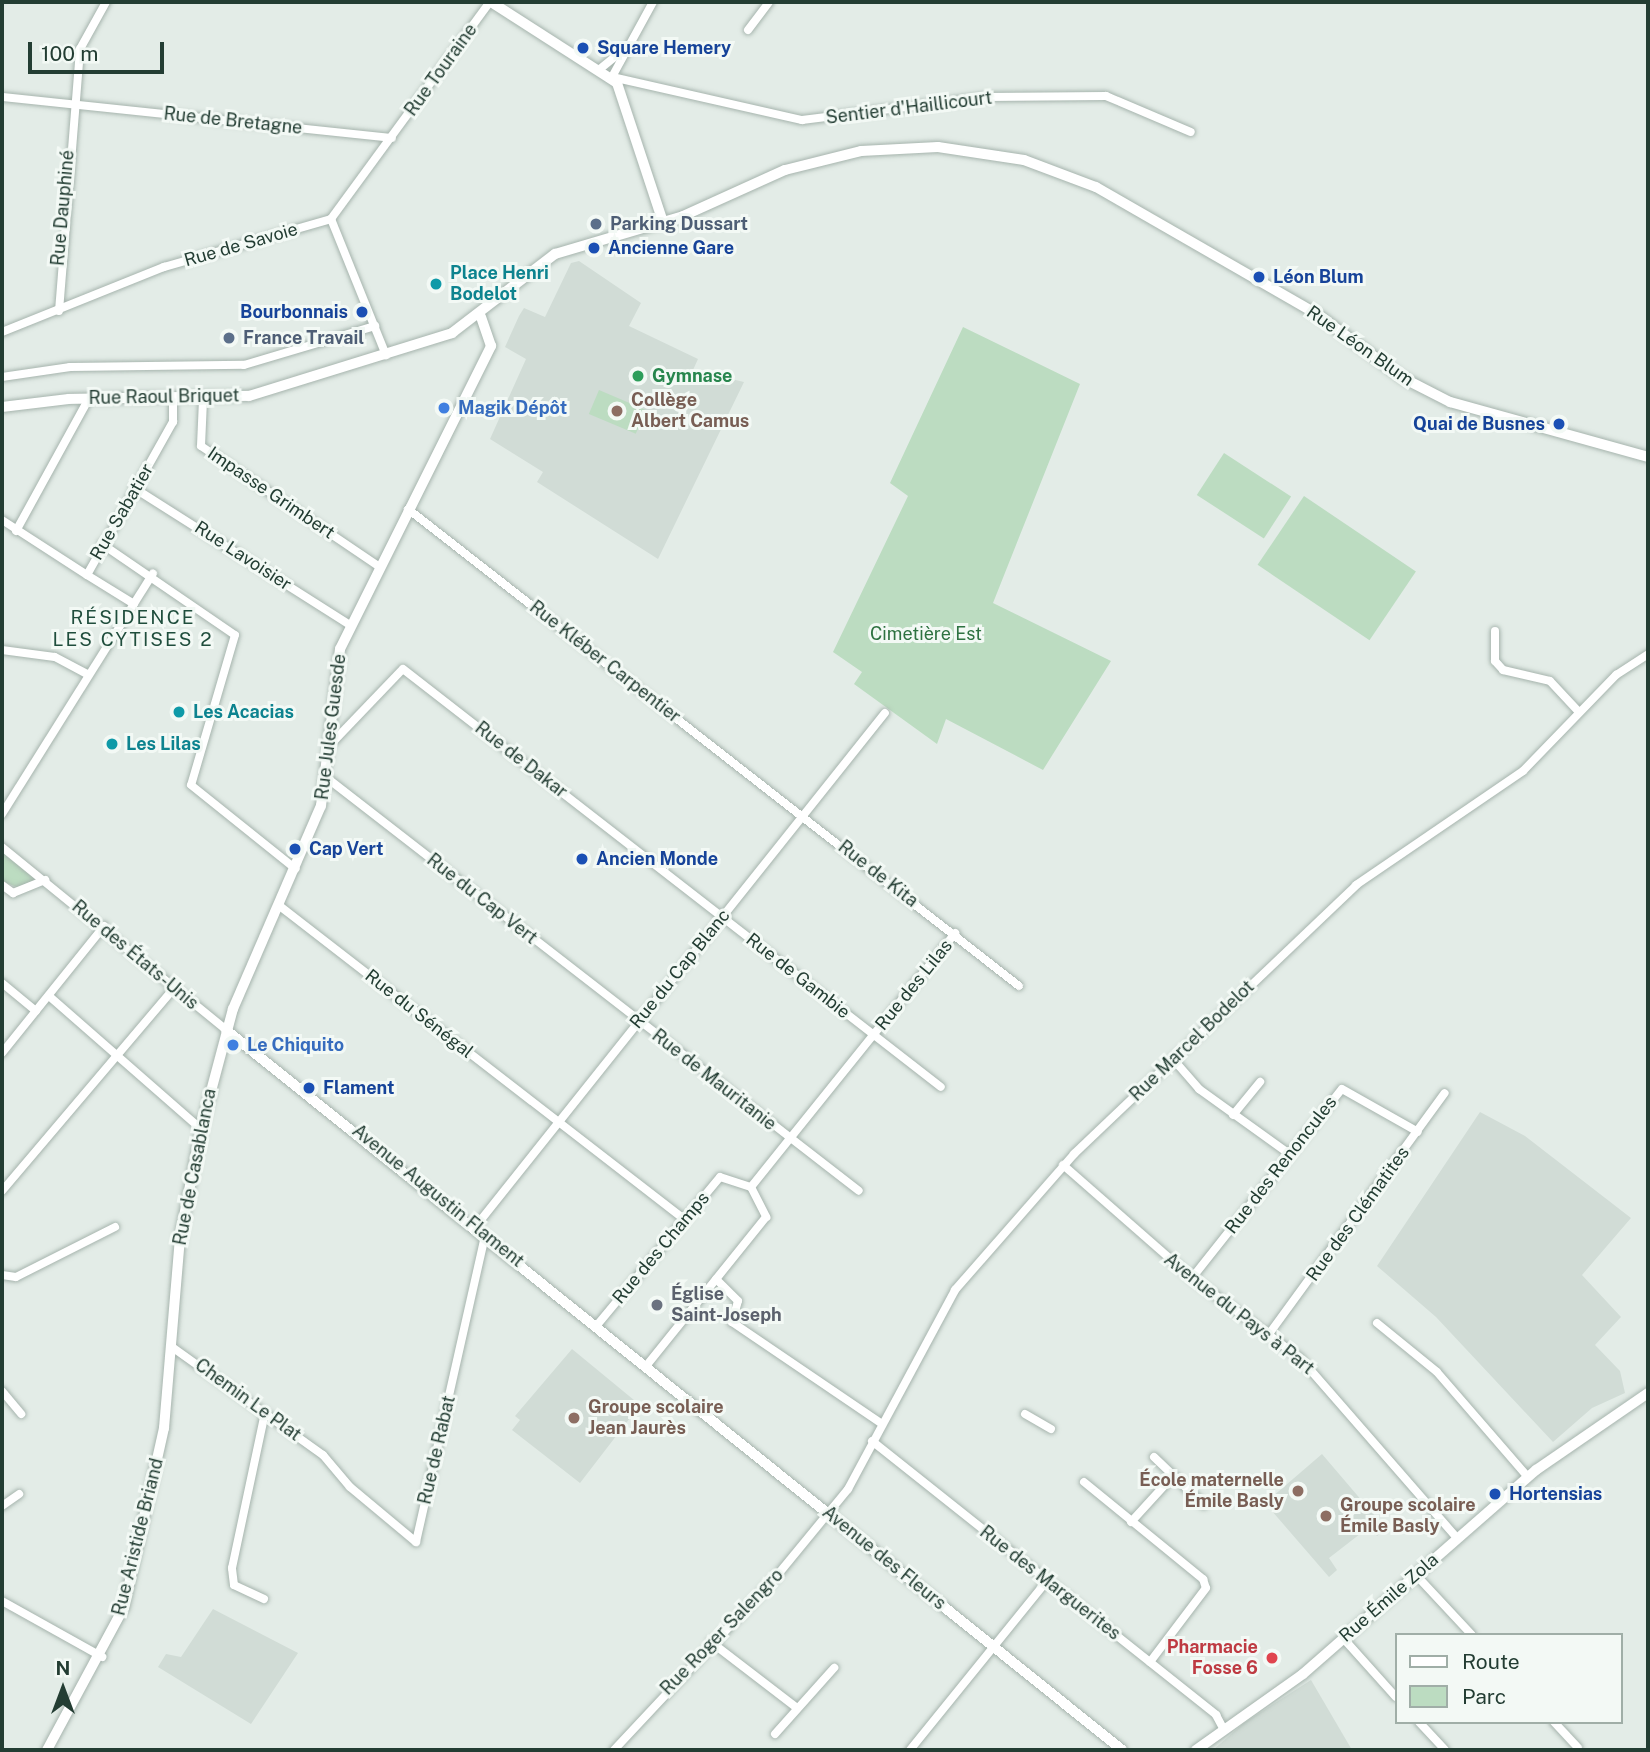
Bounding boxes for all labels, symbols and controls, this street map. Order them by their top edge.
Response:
street label: Rue Touraine [400,20,482,120]
scale bar [32,28,168,72]
place label: Square Hemery [597,37,731,59]
marker: Square Hemery [575,40,591,56]
text: 100 m [41,41,98,66]
street label: Sentier d'Haillicourt [824,87,994,129]
street label: Rue de Bretagne [162,103,304,139]
street label: Rue Dauphiné [47,149,79,267]
place label: Parking Dussart [610,213,748,235]
marker: Parking Dussart [588,216,604,232]
street label: Rue de Savoie [181,218,301,272]
place label: Ancienne Gare [608,237,734,259]
marker: Ancienne Gare [586,240,602,256]
place label: Place Henri Bodelot [450,263,549,306]
place label: Léon Blum [1273,266,1364,288]
marker: Léon Blum [1251,269,1267,285]
marker: Place Henri Bodelot [428,276,444,292]
place label: Bourbonnais [240,301,348,323]
street label: Rue Léon Blum [1302,301,1418,391]
marker: Bourbonnais [354,304,370,320]
place label: France Travail [243,327,364,349]
marker: France Travail [221,330,237,346]
place label: Gymnase [652,365,732,387]
marker: Gymnase [630,368,646,384]
street label: Rue Raoul Briquet [88,385,240,409]
place label: Collège Albert Camus [631,390,749,432]
place label: Magik Dépôt [458,397,567,419]
marker: Magik Dépôt [436,400,452,416]
marker: Collège Albert Camus [609,403,625,419]
place label: Quai de Busnes [1413,413,1545,435]
marker: Quai de Busnes [1551,416,1567,432]
street label: Impasse Grimbert [203,442,339,544]
street label: Rue Sabatier [86,460,158,564]
street label: Rue Lavoisier [191,517,295,595]
street label: Rue Kléber Carpentier [525,596,685,728]
district label: RÉSIDENCE LES CYTISES 2 [54,607,212,651]
park label: Cimetière Est [870,623,982,645]
street label: Rue Jules Guesde [311,653,351,801]
place label: Les Acacias [193,701,294,723]
marker: Les Acacias [171,704,187,720]
street label: Rue de Dakar [470,717,572,803]
place label: Les Lilas [126,733,201,755]
marker: Les Lilas [104,736,120,752]
street label: Rue de Kita [834,836,922,912]
place label: Cap Vert [309,838,384,860]
marker: Cap Vert [287,841,303,857]
place label: Ancien Monde [596,848,718,870]
street label: Rue du Cap Vert [422,849,542,949]
marker: Ancien Monde [574,851,590,867]
street label: Rue des États-Unis [67,896,203,1014]
street label: Rue du Cap Blanc [625,905,735,1033]
street label: Rue de Gambie [742,929,854,1023]
street label: Rue des Lilas [871,935,957,1035]
street label: Rue du Sénégal [360,965,478,1063]
street label: Rue Marcel Bodelot [1125,976,1259,1106]
street label: Rue de Mauritanie [647,1025,781,1135]
place label: Le Chiquito [247,1034,344,1056]
marker: Le Chiquito [225,1037,241,1053]
place label: Flament [323,1077,394,1099]
marker: Flament [301,1080,317,1096]
street label: Rue de Casablanca [169,1087,221,1247]
street label: Rue des Renoncules [1220,1092,1342,1238]
street label: Avenue Augustin Flament [348,1120,528,1272]
street label: Rue des Clématites [1302,1142,1414,1286]
street label: Rue des Champs [608,1188,714,1308]
street label: Avenue du Pays à Part [1159,1249,1319,1379]
place label: Église Saint-Joseph [671,1284,782,1326]
marker: Église Saint-Joseph [649,1297,665,1313]
street label: Chemin Le Plat [191,1354,305,1446]
street label: Rue de Rabat [414,1393,460,1507]
place label: Groupe scolaire Jean Jaurès [588,1397,724,1440]
marker: Groupe scolaire Jean Jaurès [566,1410,582,1426]
street label: Rue Aristide Briand [108,1456,168,1618]
place label: École maternelle Émile Basly [1139,1470,1284,1512]
marker: École maternelle Émile Basly [1290,1483,1306,1499]
place label: Hortensias [1509,1483,1602,1505]
marker: Hortensias [1487,1486,1503,1502]
place label: Groupe scolaire Émile Basly [1340,1495,1476,1538]
street label: Avenue des Fleurs [818,1501,950,1615]
marker: Groupe scolaire Émile Basly [1318,1508,1334,1524]
street label: Rue des Marguerites [975,1521,1125,1645]
street label: Rue Émile Zola [1335,1549,1443,1647]
street label: Rue Roger Salengro [656,1564,788,1700]
legend [1394,1633,1622,1724]
place label: Pharmacie Fosse 6 [1167,1637,1258,1680]
text: Route [1462,1649,1520,1674]
marker: Pharmacie Fosse 6 [1264,1650,1280,1666]
north arrow [28,1654,98,1724]
text: N [56,1657,70,1679]
text: Parc [1462,1684,1506,1709]

